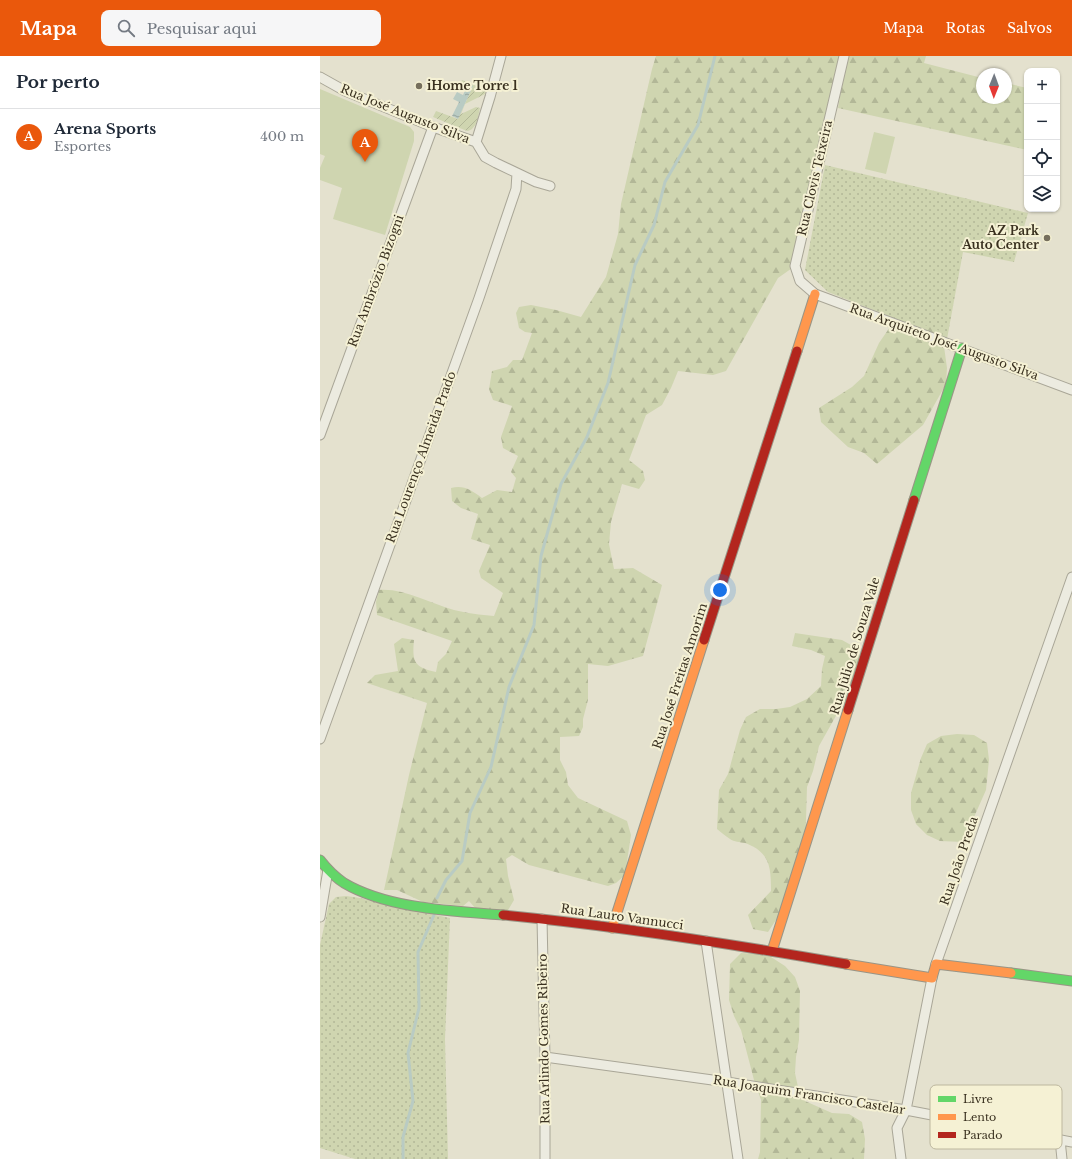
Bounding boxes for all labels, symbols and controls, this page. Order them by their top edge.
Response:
search box [101,10,381,46]
text: Mapa [20,17,77,40]
icon: search [115,17,137,39]
text: Pesquisar aqui [147,19,257,38]
text: Mapa [883,19,924,37]
text: Rotas [946,19,985,37]
text: Salvos [1007,19,1052,37]
north arrow [976,68,1012,104]
map controls [1024,68,1060,212]
button: + [1024,68,1060,104]
text: Por perto [16,72,100,93]
place label: iHome Torre 1 [427,78,518,93]
street label: Rua José Augusto Silva [338,81,472,147]
marker: iHome Torre 1 [414,81,424,91]
button: − [1024,104,1060,140]
street label: Rua Clovis Teixeira [794,118,835,237]
text: Arena Sports [54,119,156,138]
text: A [24,128,34,145]
text: 400 m [260,128,304,145]
pin: A [352,129,378,162]
text: Esportes [54,138,111,155]
button: locate [1024,140,1060,176]
button: layers [1024,176,1060,212]
street label: Rua Ambrózio Bizogni [345,213,406,349]
place label: AZ Park Auto Center [961,223,1040,252]
marker: AZ Park Auto Center [1042,233,1052,243]
street label: Rua Arquiteto José Augusto Silva [848,300,1041,383]
street label: Rua Lourenço Almeida Prado [382,369,459,545]
street label: Rua Jùlio de Souza Vale [826,575,883,716]
your location [710,580,730,600]
street label: Rua José Freitas Amorim [649,601,710,751]
street label: Rua João Preda [936,814,981,907]
street label: Rua Lauro Vannucci [560,900,684,933]
street label: Rua Arlindo Gomes Ribeiro [535,954,552,1124]
street label: Rua Joaquim Francisco Castelar [712,1072,906,1117]
legend [930,1085,1062,1149]
text: Livre [963,1092,993,1106]
text: Lento [963,1110,996,1124]
text: Parado [963,1128,1002,1142]

